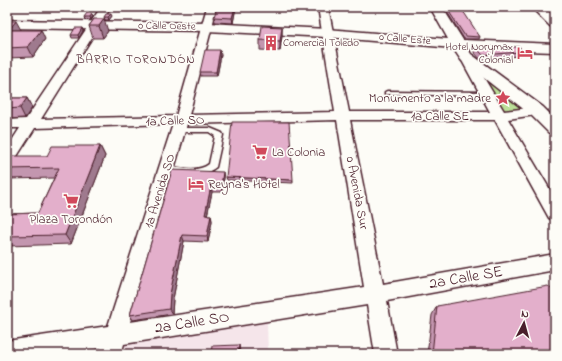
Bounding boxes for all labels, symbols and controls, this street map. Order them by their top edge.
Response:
street label: 0 Calle Oeste [138,18,196,34]
street label: 0 Calle Este [379,29,432,49]
building icon: Comercial Toledo [262,34,280,52]
place label: Comercial Toledo [283,35,359,51]
place label: Hotel Norymax Colonial [446,39,513,68]
hotel icon: Hotel Norymax Colonial [516,44,534,62]
district label: BARRIO TORONDÓN [75,51,196,69]
place label: Monumento a la madre [369,89,491,108]
place icon: Monumento a la madre [494,89,512,107]
street label: 1a Calle SE [411,107,469,126]
street label: 1a Calle SO [145,110,205,132]
supermarket icon: La Colonia [251,143,269,161]
place label: La Colonia [272,143,325,162]
street label: 1a Avenida SO [140,151,180,231]
street label: 0 Avenida Sur [341,155,374,232]
hotel icon: Reyna's Hotel [187,175,205,193]
place label: Reyna's Hotel [208,175,280,195]
supermarket icon: Plaza Torondón [62,192,80,210]
place label: Plaza Torondón [29,210,113,229]
street label: 2a Calle SE [427,260,505,296]
north arrow [504,303,544,343]
street label: 2a Calle SO [153,305,231,341]
text: N [520,306,529,322]

